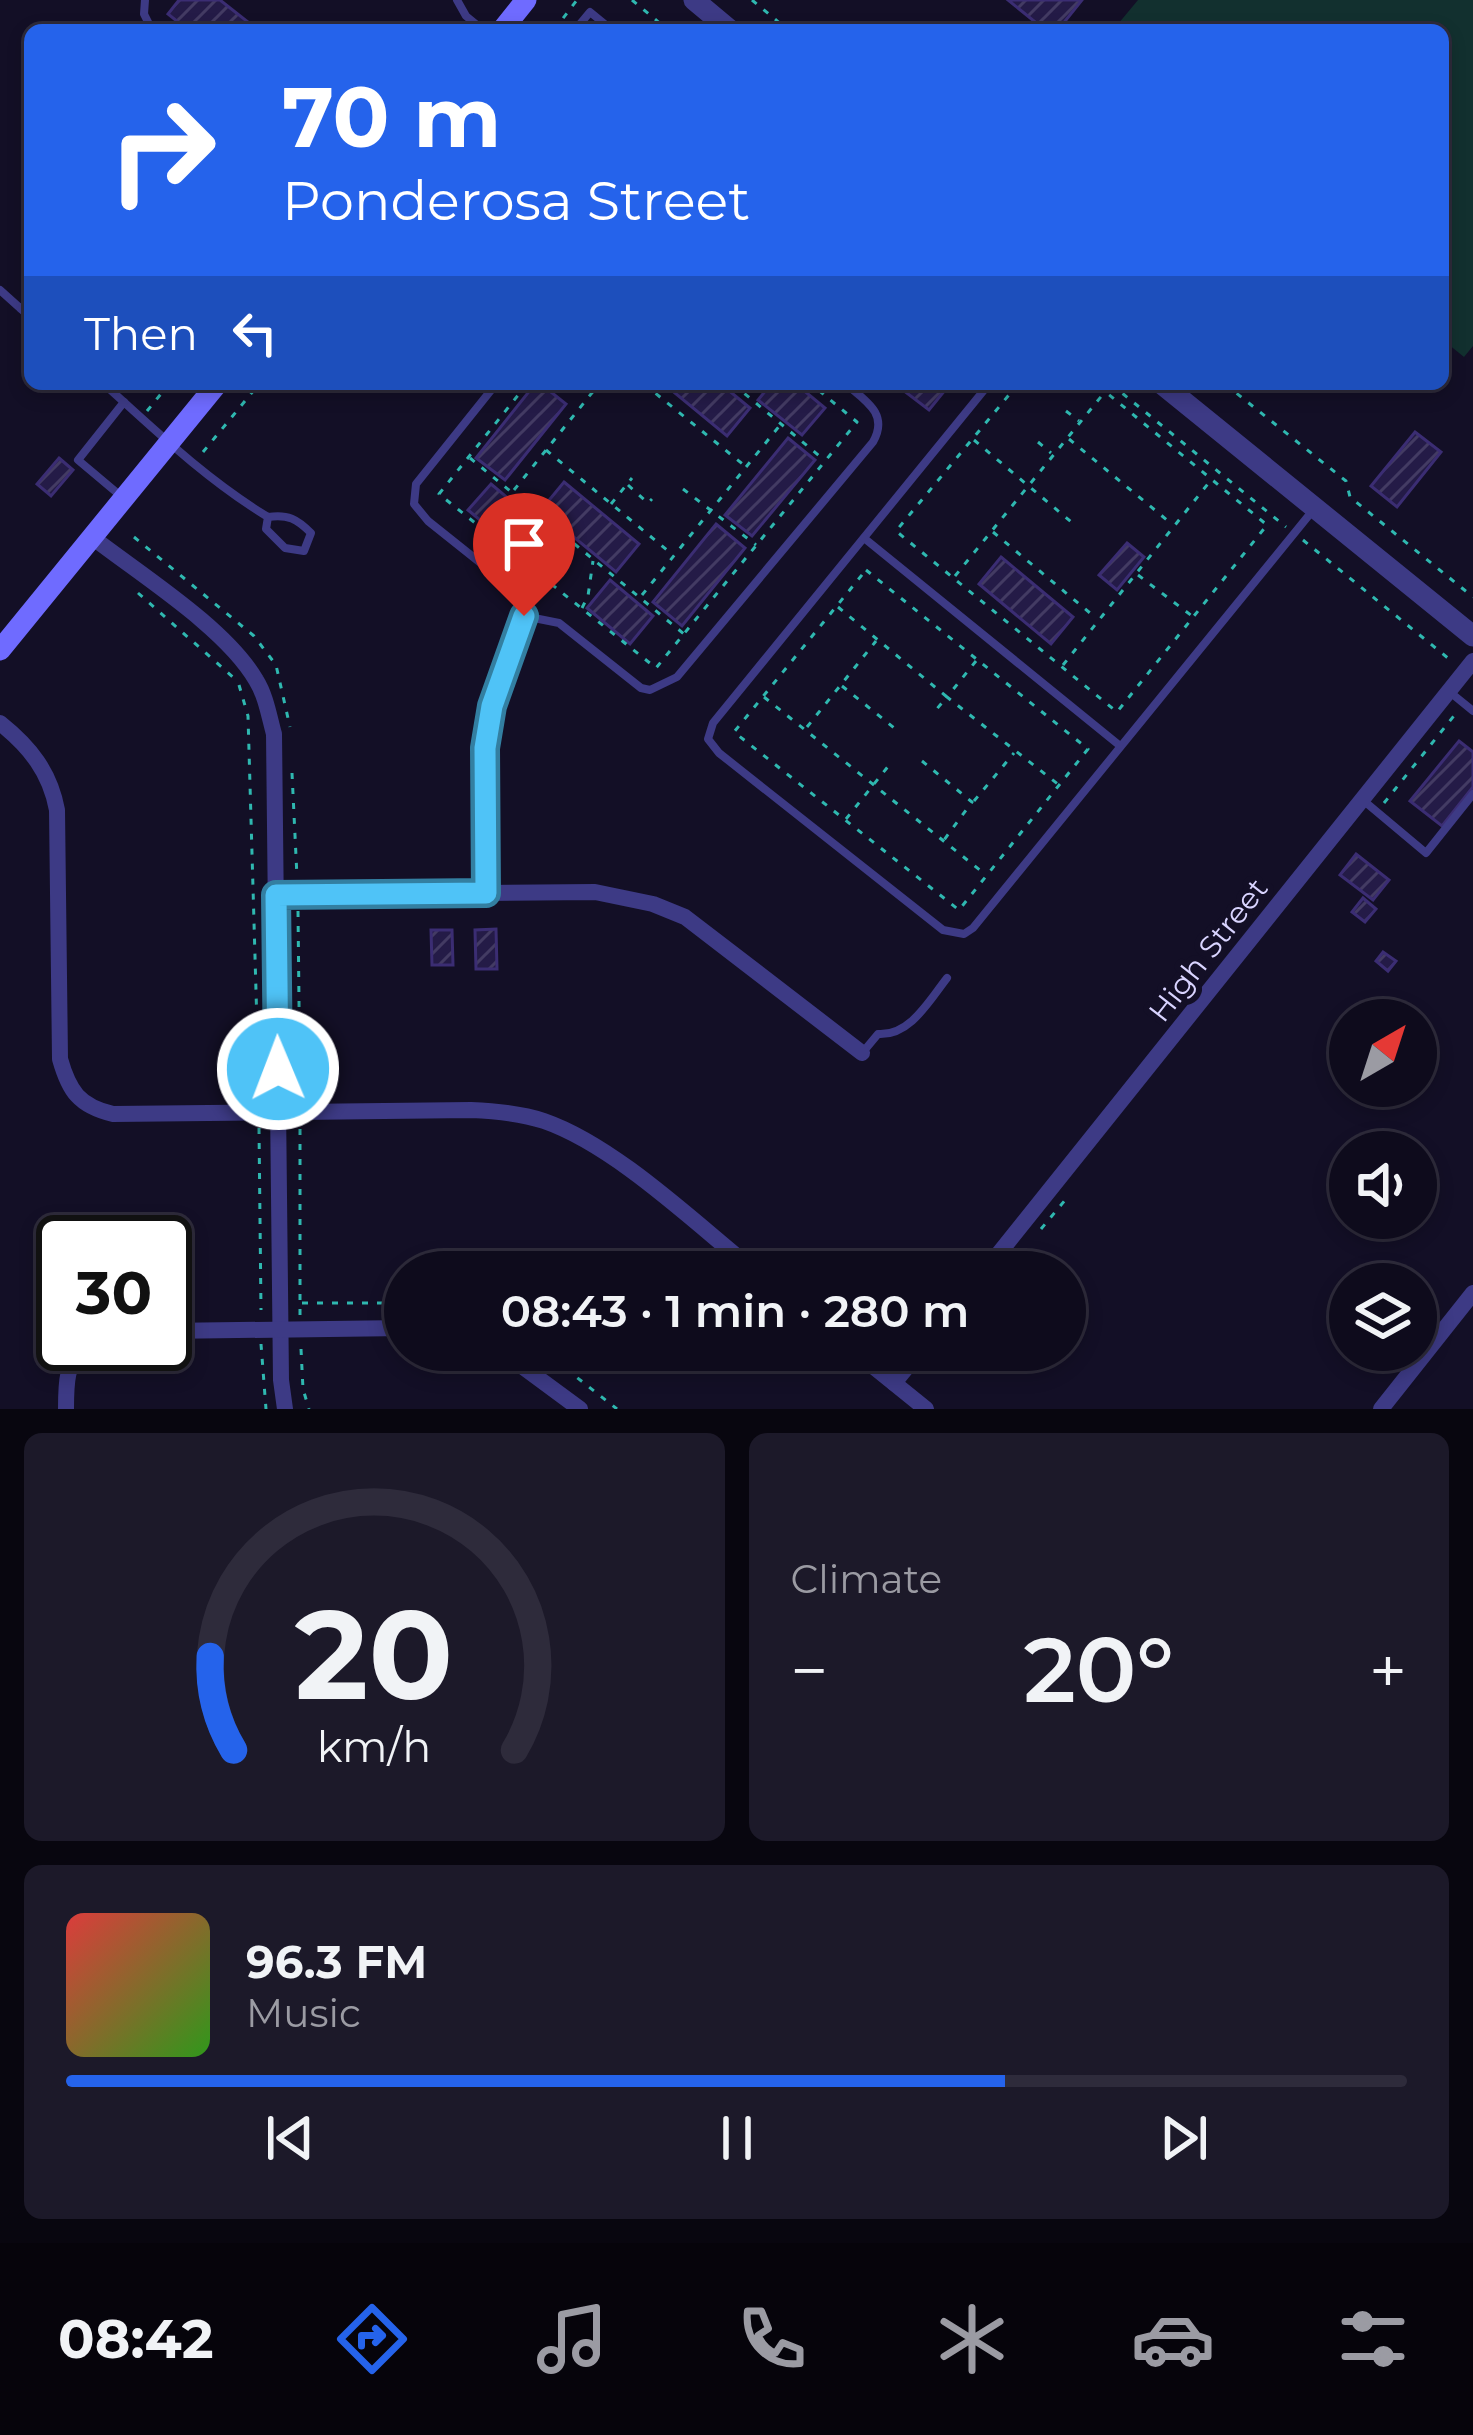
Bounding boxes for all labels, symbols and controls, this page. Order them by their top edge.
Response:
text: 70 m [282,66,501,168]
icon: right [84,72,240,228]
text: Ponderosa Street [282,168,750,234]
icon: left [222,300,288,366]
text: Then [84,306,198,361]
pin [473,493,575,616]
icon: arrive [491,511,557,577]
street label: High Street [1141,871,1275,1029]
north arrow [1329,999,1437,1107]
map controls [1329,999,1437,1371]
position arrow [215,1006,341,1132]
button: sound [1329,1131,1437,1239]
speed limit sign: 30 [36,1215,192,1371]
button: layers [1329,1263,1437,1371]
text: 08:43 · 1 min · 280 m [501,1283,969,1338]
text: Climate [791,1555,942,1603]
text: 20 [295,1578,453,1730]
text: 20° [1023,1615,1174,1725]
text: − [791,1630,828,1711]
text: + [1369,1630,1407,1711]
text: km/h [317,1720,431,1773]
text: 96.3 FM [246,1934,427,1989]
text: Music [246,1989,361,2037]
icon: previous [257,2105,323,2171]
icon: pause [704,2105,770,2171]
icon: next [1151,2105,1217,2171]
icon: directions [330,2297,414,2381]
icon: music [530,2297,614,2381]
icon: phone [730,2297,814,2381]
icon: climate [930,2297,1014,2381]
icon: car [1131,2297,1215,2381]
icon: filters [1331,2297,1415,2381]
text: 08:42 [58,2306,214,2372]

